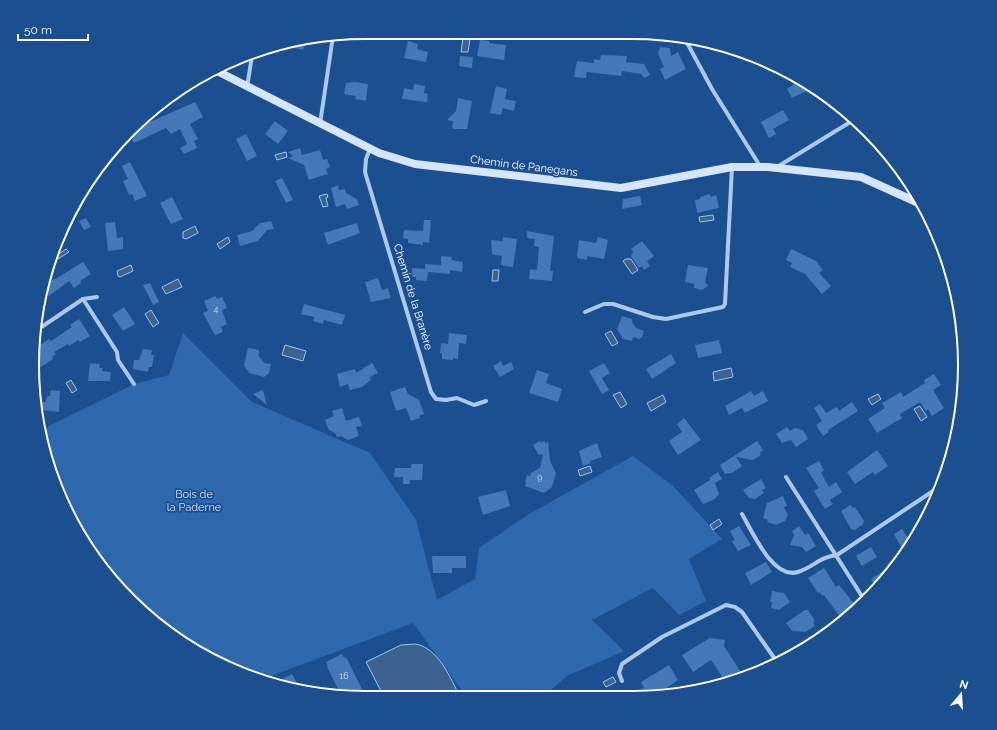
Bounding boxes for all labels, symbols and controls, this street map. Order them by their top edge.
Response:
scale bar [18,16,88,42]
text: 50 m [24,23,52,37]
street label: Chemin de Panegans [469,153,579,179]
street label: Chemin de la Branère [391,242,435,352]
house number: 4 [214,304,219,314]
house number: 9 [537,472,543,482]
park label: Bois de la Paderne [167,488,222,514]
house number: 16 [339,671,349,681]
north arrow [941,674,981,714]
text: N [958,677,970,692]

